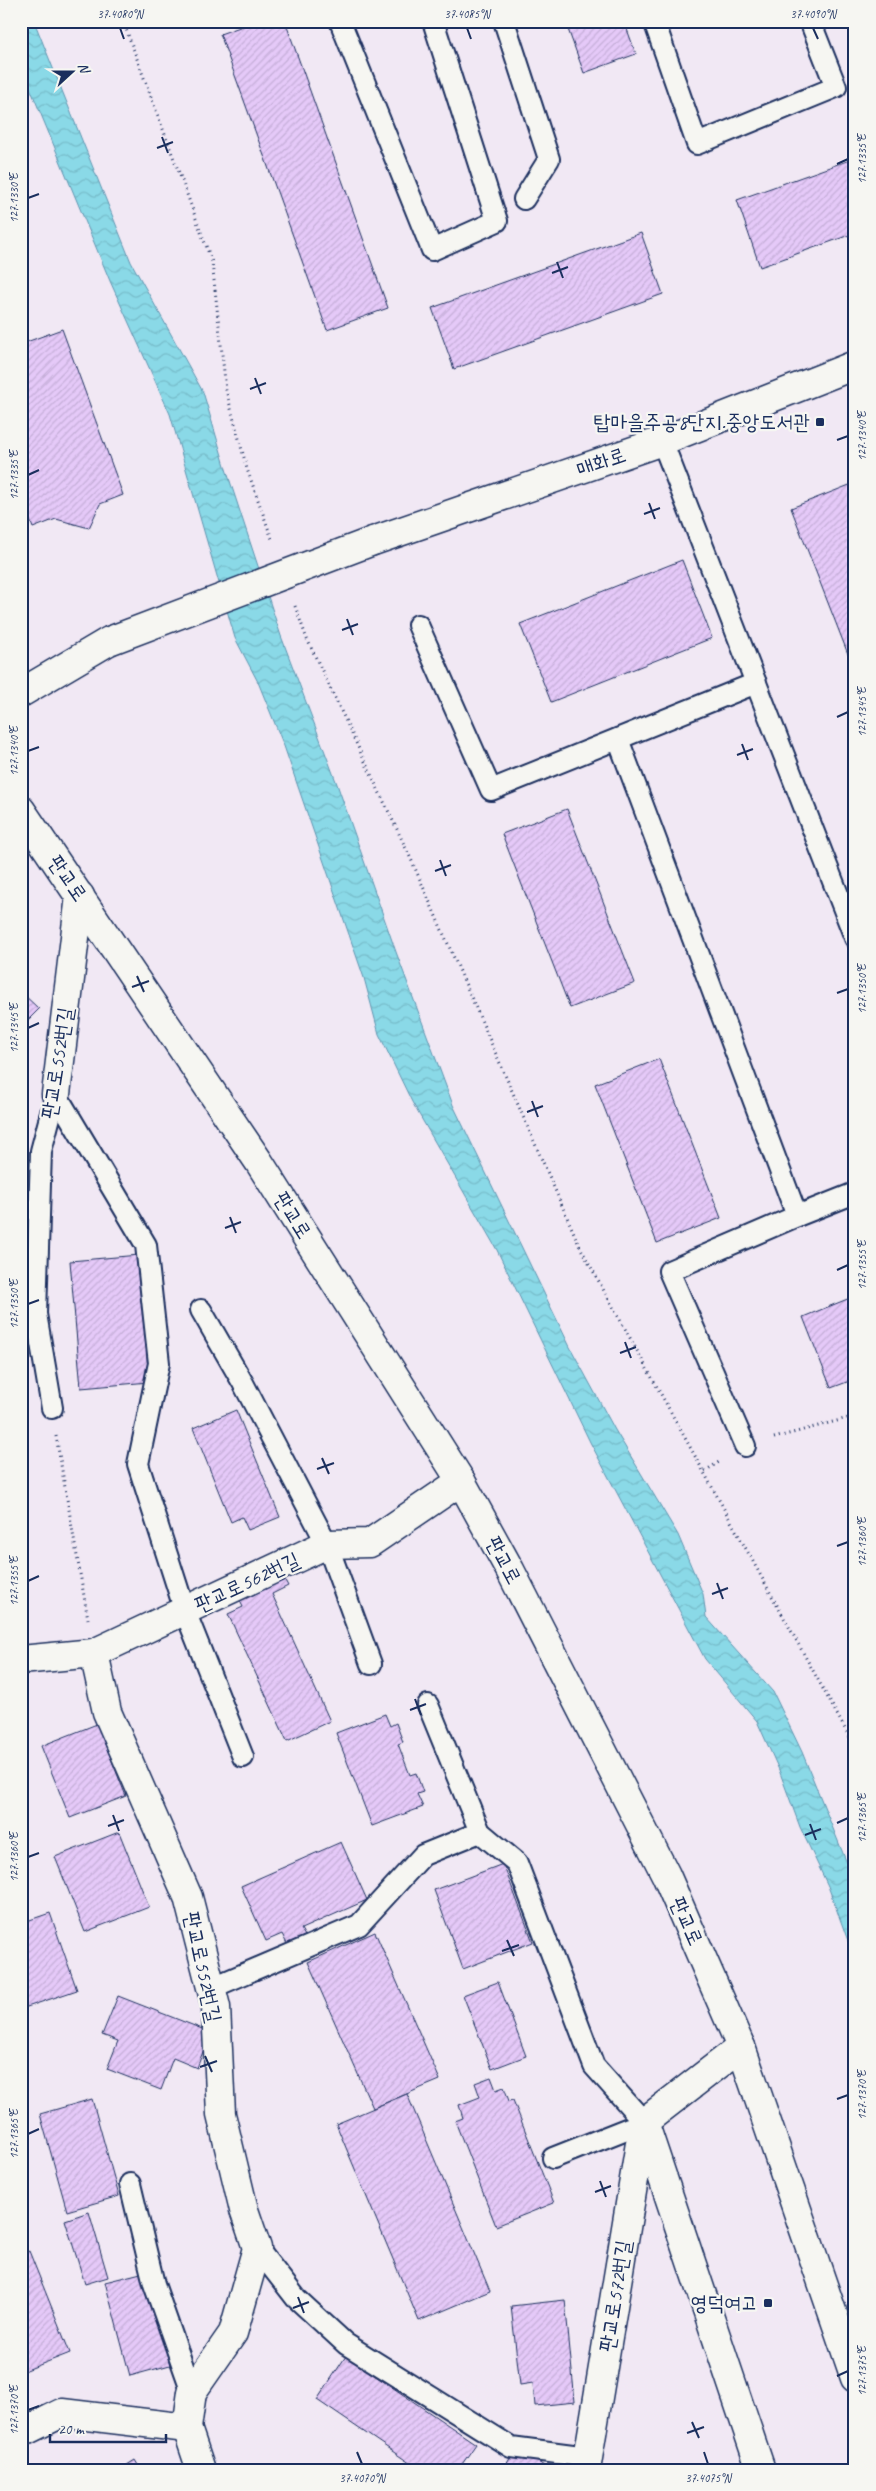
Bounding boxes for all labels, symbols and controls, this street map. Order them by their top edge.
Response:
text: 37.4080°N [97,6,144,22]
text: 37.4085°N [444,6,491,22]
text: 37.4090°N [790,6,837,22]
north arrow [48,48,98,98]
text: N [74,60,94,77]
text: 127.1335°E [854,132,870,184]
text: 127.1330°E [6,171,22,223]
place label: 탑마을주공8단지.중앙도서관 [594,409,810,435]
text: 127.1340°E [854,409,870,461]
marker: 탑마을주공8단지.중앙도서관 [814,416,826,428]
street label: 매화로 [573,441,629,483]
text: 127.1335°E [6,448,22,500]
text: 127.1345°E [854,685,870,737]
text: 127.1340°E [6,724,22,776]
street label: 판교로 [43,850,93,906]
text: 127.1350°E [854,962,870,1014]
text: 127.1345°E [6,1001,22,1053]
street label: 판교로552번길 [35,1005,79,1121]
street label: 판교로 [269,1187,317,1243]
text: 127.1355°E [854,1238,870,1290]
text: 127.1350°E [6,1277,22,1329]
text: 127.1360°E [854,1515,870,1567]
street label: 판교로 [481,1532,527,1588]
street label: 판교로562번길 [190,1546,304,1618]
text: 127.1355°E [6,1554,22,1606]
text: 127.1365°E [854,1791,870,1843]
text: 127.1360°E [6,1830,22,1882]
street label: 판교로 [665,1893,709,1949]
street label: 판교로552번길 [179,1909,227,2025]
text: 127.1370°E [854,2068,870,2120]
text: 127.1365°E [6,2107,22,2159]
street label: 판교로572번길 [593,2238,637,2354]
place label: 영덕여고 [690,2290,758,2316]
marker: 영덕여고 [762,2297,774,2309]
text: 127.1375°E [854,2344,870,2396]
text: 127.1370°E [6,2383,22,2435]
scale bar [50,2411,166,2443]
text: 20 m [58,2420,85,2439]
text: 37.4070°N [339,2470,386,2486]
text: 37.4075°N [685,2470,732,2486]

